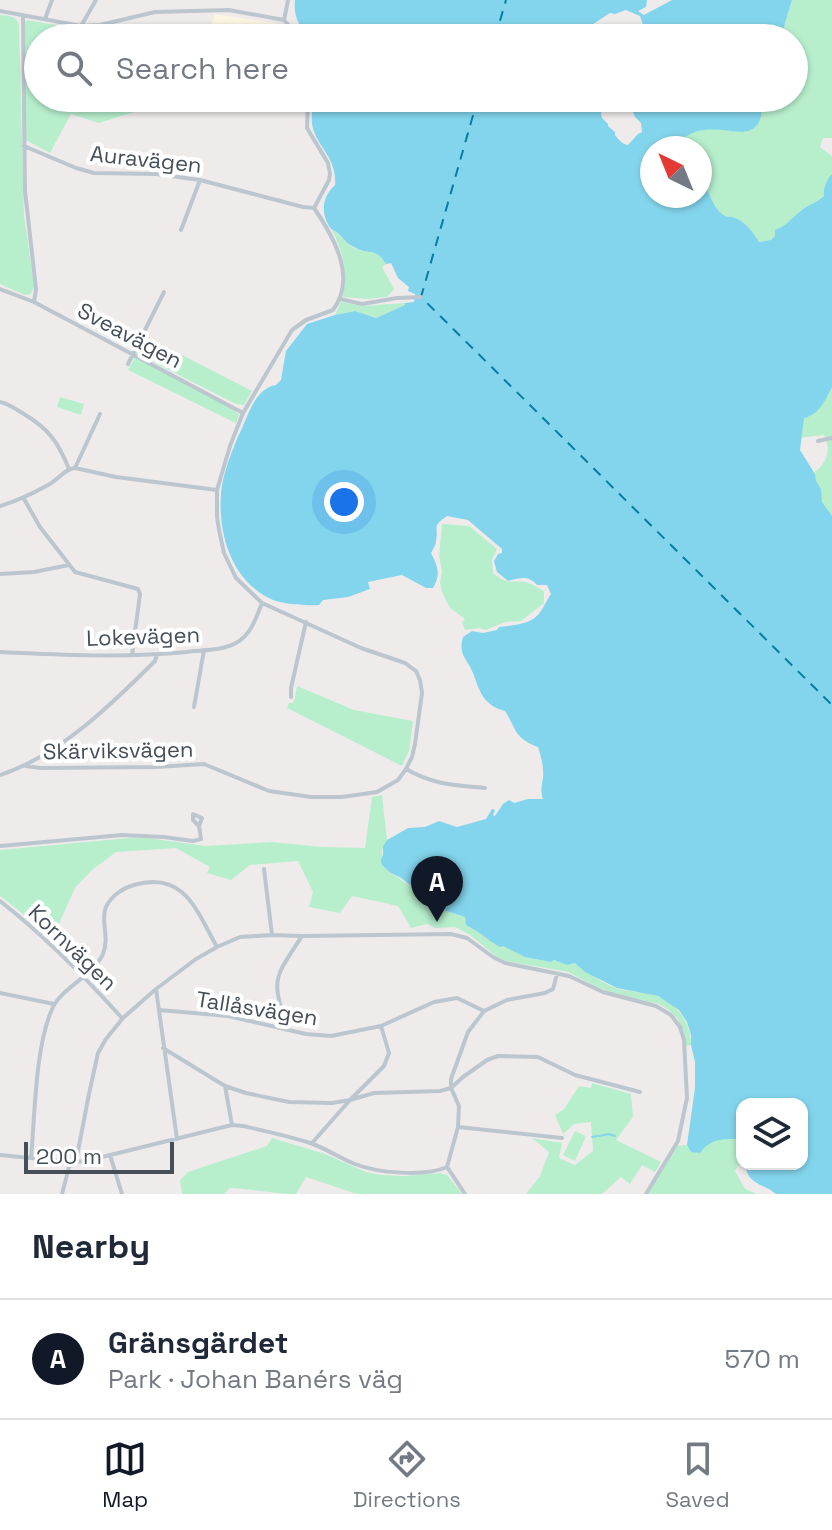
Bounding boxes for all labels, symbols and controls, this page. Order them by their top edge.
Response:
search box [24,24,808,112]
icon: search [52,46,96,90]
text: Search here [116,49,289,88]
north arrow [640,136,712,208]
street label: Auravägen [89,139,203,179]
street label: Sveavägen [73,296,187,374]
your location [324,482,364,522]
street label: Lokevägen [86,620,200,652]
street label: Skärviksvägen [43,735,193,765]
pin: A [411,856,463,922]
street label: Kornvägen [23,898,123,996]
street label: Tallåsvägen [194,985,320,1031]
map controls [736,1098,808,1170]
button: layers [736,1098,808,1170]
scale bar [24,1138,174,1174]
text: 200 m [36,1142,102,1170]
text: Nearby [32,1225,150,1268]
text: Gränsgärdet [108,1323,288,1362]
text: A [50,1342,66,1376]
text: 570 m [725,1342,800,1376]
text: Park · Johan Banérs väg [108,1362,403,1396]
tab: Map [102,1437,148,1513]
tab: Directions [353,1437,461,1513]
tab: Saved [665,1437,730,1513]

